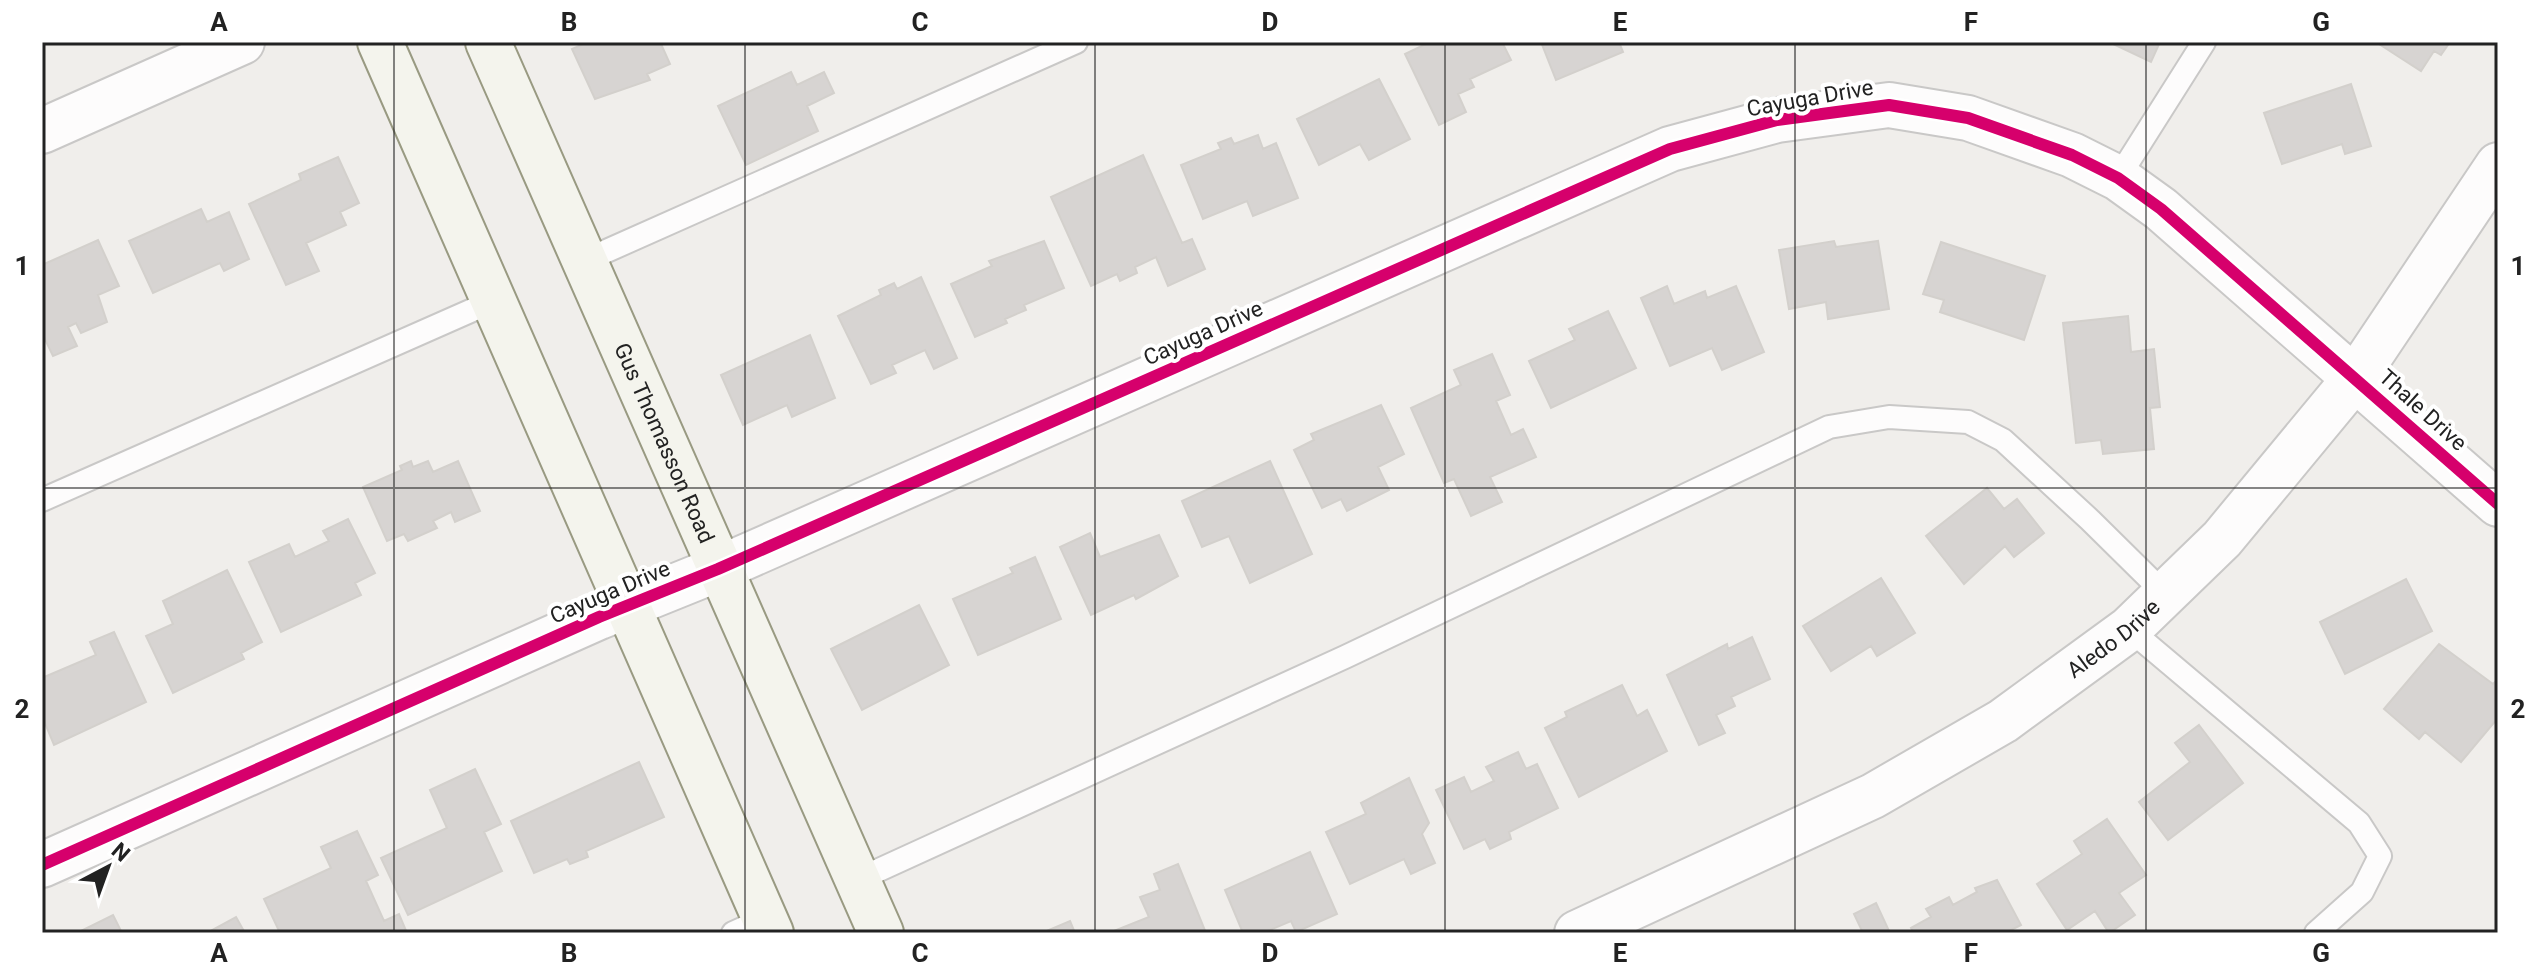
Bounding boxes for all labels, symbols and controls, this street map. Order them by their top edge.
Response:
text: A [210,7,228,37]
text: B [561,7,577,37]
text: C [911,7,929,37]
text: D [1262,7,1278,37]
text: E [1613,7,1628,37]
text: F [1964,7,1978,37]
text: G [2312,7,2330,37]
street label: Cayuga Drive [1745,75,1875,121]
text: 1 [15,251,29,281]
text: 1 [2511,251,2525,281]
street label: Cayuga Drive [1140,296,1266,370]
street label: Gus Thomasson Road [610,339,720,547]
street label: Thale Drive [2374,364,2472,456]
street label: Cayuga Drive [546,556,674,628]
street label: Aledo Drive [2062,594,2165,683]
text: 2 [15,694,29,724]
text: 2 [2511,694,2525,724]
north arrow [68,827,148,907]
text: N [107,838,135,867]
text: A [210,938,228,968]
text: B [561,938,577,968]
text: C [911,938,929,968]
text: D [1262,938,1278,968]
text: E [1613,938,1628,968]
text: F [1964,938,1978,968]
text: G [2312,938,2330,968]

